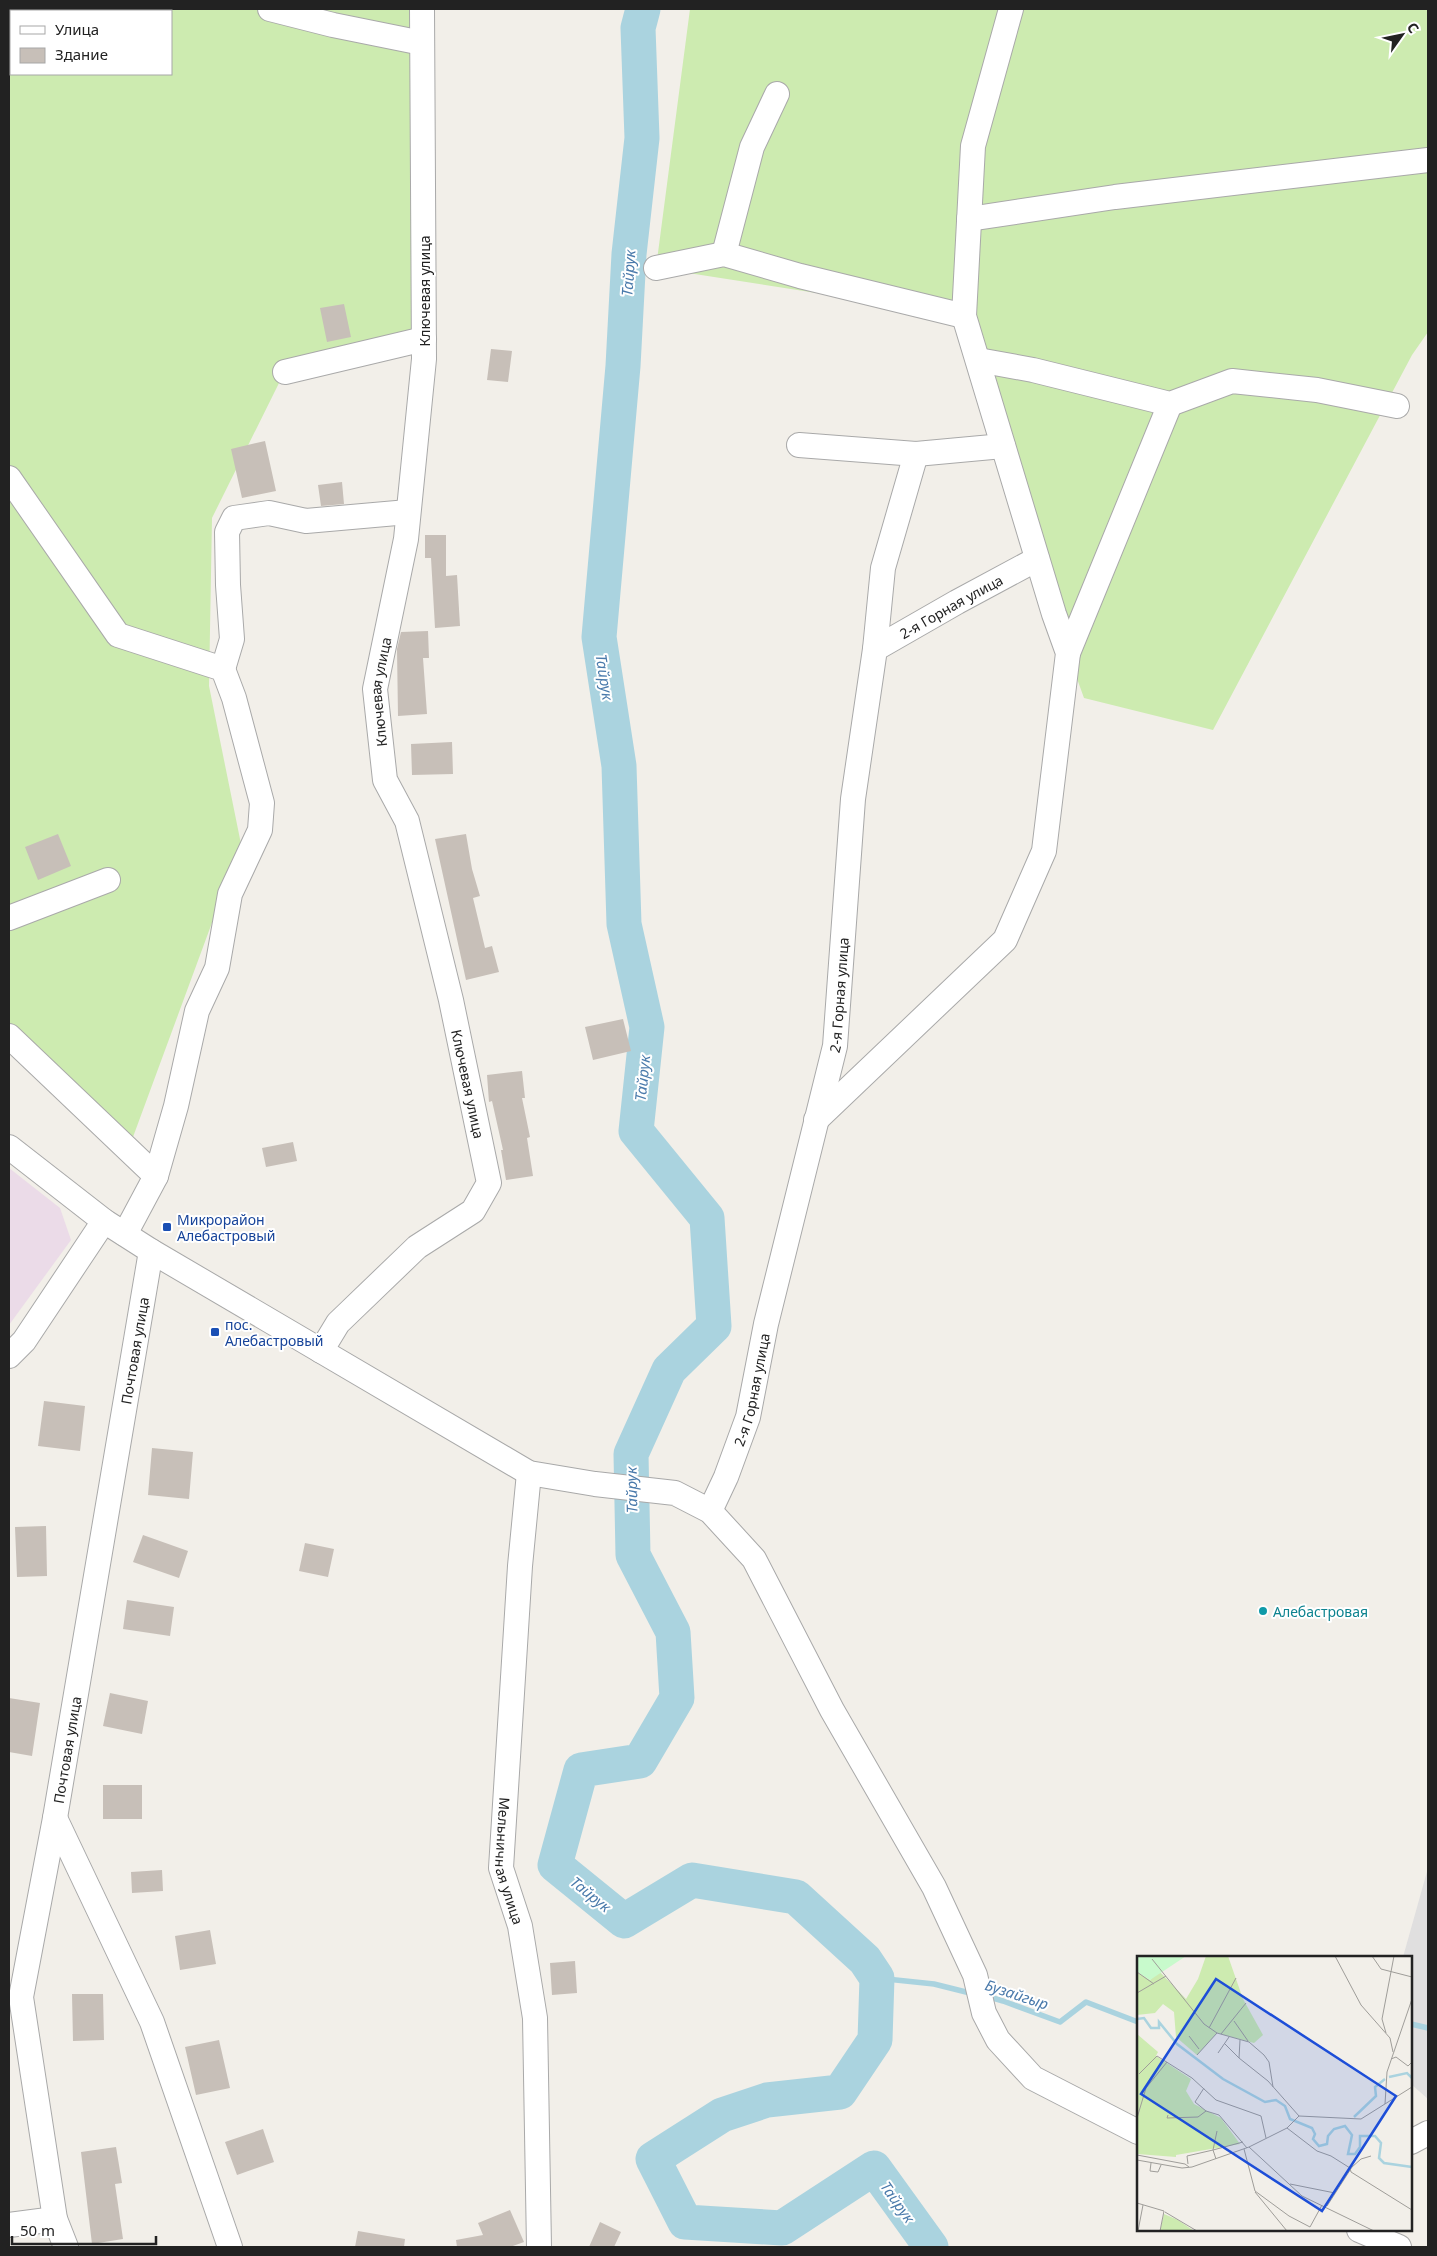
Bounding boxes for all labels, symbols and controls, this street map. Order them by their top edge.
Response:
legend [10,10,172,75]
north arrow [1377,10,1427,60]
text: Улица [55,19,99,39]
text: С [1403,19,1424,37]
text: Здание [55,44,108,64]
street label: Ключевая улица [415,235,434,347]
water label: Тайрук [616,248,640,297]
street label: 2-я Горная улица [896,570,1006,643]
street label: Ключевая улица [365,635,395,748]
water label: Тайрук [591,652,619,703]
street label: 2-я Горная улица [824,936,852,1055]
street label: Ключевая улица [447,1028,489,1140]
water label: Тайрук [630,1052,655,1102]
place label: Микрорайон Алебастровый [177,1210,275,1245]
marker: Микрорайон Алебастровый [161,1221,173,1233]
street label: Почтовая улица [116,1295,153,1406]
place label: пос. Алебастровый [225,1315,323,1350]
marker: пос. Алебастровый [209,1326,221,1338]
street label: 2-я Горная улица [729,1331,774,1449]
water label: Тайрук [621,1465,641,1514]
place label: Алебастровая [1273,1602,1368,1621]
marker: Алебастровая [1257,1605,1269,1617]
street label: Почтовая улица [48,1695,85,1805]
street label: Мельничная улица [492,1797,528,1927]
water label: Тайрук [567,1872,617,1917]
inset map [1137,1956,1412,2231]
water label: Бузайгыр [983,1974,1051,2014]
water label: Тайрук [876,2177,920,2228]
scale bar [12,2214,156,2246]
text: 50 m [20,2220,55,2240]

